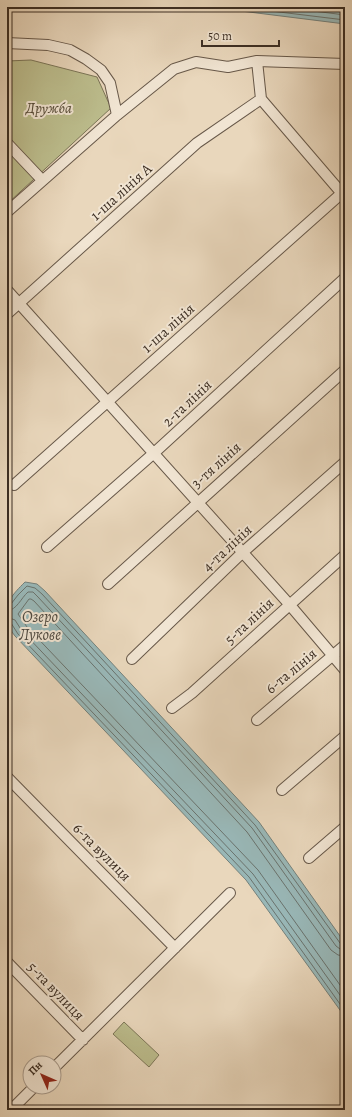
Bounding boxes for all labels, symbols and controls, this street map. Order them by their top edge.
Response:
scale bar [202,22,279,48]
text: 50 m [208,28,232,44]
park label: Дружба [25,98,72,118]
street label: 1-ша лінія А [86,159,156,225]
street label: 1-ша лінія [137,299,199,357]
street label: 2-га лінія [158,375,216,431]
street label: 3-тя лінія [187,437,245,493]
street label: 4-та лінія [198,520,256,576]
street label: 5-та лінія [220,593,278,649]
water label: Озеро Лукове [18,606,61,646]
street label: 6-та лінія [261,644,321,698]
street label: 6-та вулиця [68,818,136,886]
street label: 5-та вулиця [23,957,89,1025]
north arrow [22,1055,62,1095]
text: Пн [25,1058,46,1079]

